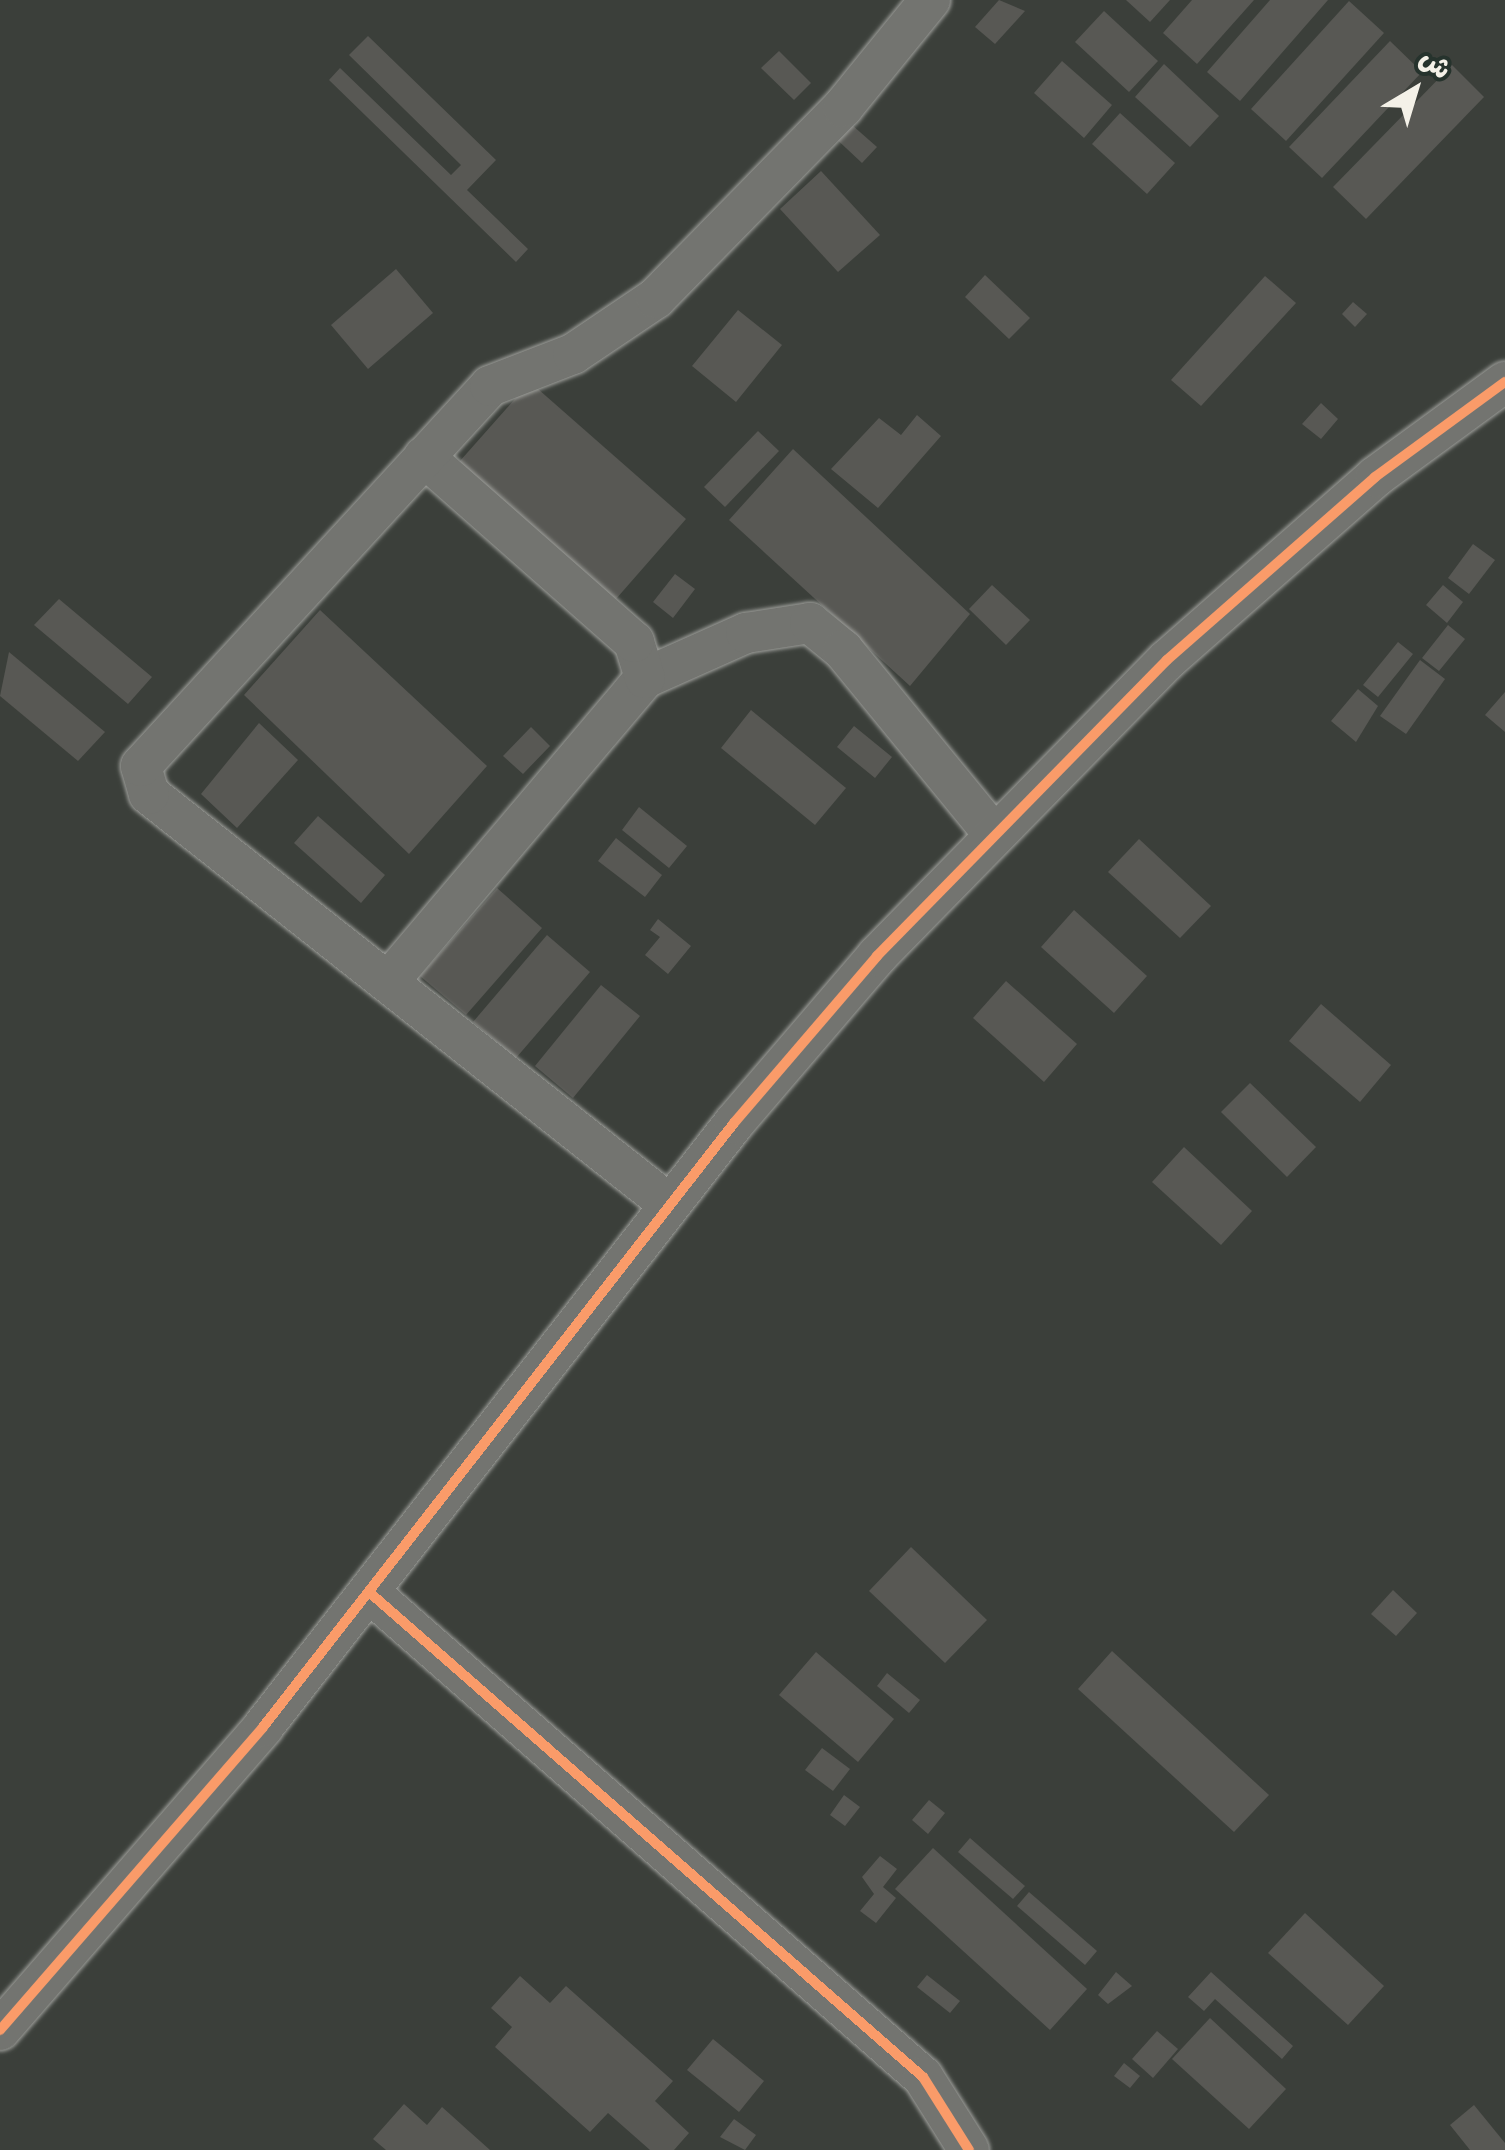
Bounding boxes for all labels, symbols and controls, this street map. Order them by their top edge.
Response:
north arrow [1365,40,1465,140]
text: ش [1409,40,1459,92]

